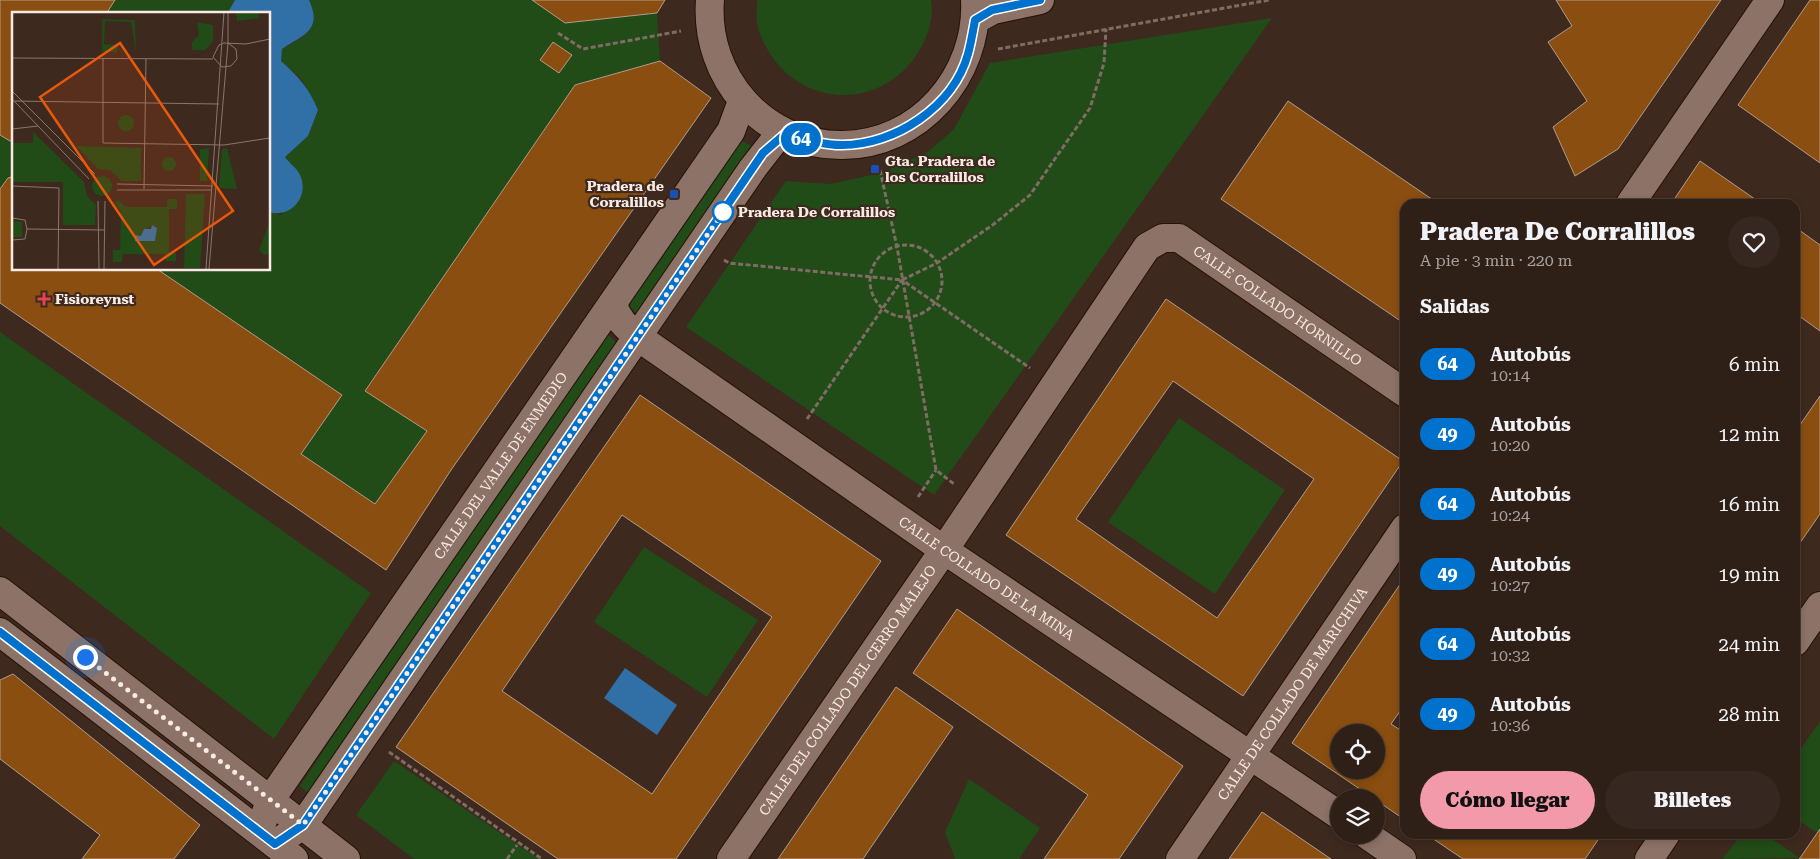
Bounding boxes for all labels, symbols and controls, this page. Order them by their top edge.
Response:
inset map [12,12,270,270]
line badge: 64 [778,123,824,155]
text: 64 [791,128,811,149]
place label: Gta. Pradera de los Corralillos [885,153,995,185]
marker: Gta. Pradera de los Corralillos [869,163,881,175]
place label: Pradera de Corralillos [587,178,664,210]
marker: Pradera de Corralillos [668,188,680,200]
marker: Pradera De Corralillos [712,201,734,223]
place label: Pradera De Corralillos [738,204,895,220]
button: heart [1728,216,1780,268]
text: Pradera De Corralillos [1420,218,1695,246]
street label: CALLE COLLADO HORNILLO [1190,242,1365,369]
text: A pie · 3 min · 220 m [1420,251,1572,270]
place label: Fisioreynst [55,291,135,307]
marker: Fisioreynst [37,292,51,306]
text: Salidas [1420,295,1490,318]
text: Autobús [1490,343,1571,366]
text: 64 [1437,353,1458,374]
text: 6 min [1729,353,1780,376]
text: 10:14 [1490,366,1530,385]
street label: CALLE DEL VALLE DE ENMEDIO [431,369,571,562]
text: Autobús [1490,413,1571,436]
text: 49 [1437,423,1458,444]
text: 12 min [1718,423,1780,446]
text: 10:20 [1490,436,1530,455]
text: Autobús [1490,483,1571,506]
text: 64 [1437,493,1458,514]
text: 16 min [1718,493,1780,516]
text: 10:24 [1490,506,1530,525]
street label: CALLE COLLADO DE LA MINA [896,513,1078,643]
text: Autobús [1490,553,1571,576]
street label: CALLE DEL COLLADO DEL CERRO MALEJO [755,562,939,818]
text: 49 [1437,563,1458,584]
text: 19 min [1718,563,1780,586]
text: 10:27 [1490,576,1530,595]
street label: CALLE DE COLLADO DE MARICHIVA [1214,584,1371,803]
text: Autobús [1490,623,1571,646]
text: 64 [1437,633,1458,654]
text: 24 min [1718,633,1780,656]
your location [73,645,98,670]
text: 10:32 [1490,646,1530,665]
text: Autobús [1490,693,1571,716]
text: 49 [1437,703,1458,724]
text: 28 min [1718,703,1780,726]
text: 10:36 [1490,716,1530,735]
map controls [1330,724,1385,844]
button: locate [1330,724,1385,779]
button: Cómo llegar [1420,771,1595,829]
button: Billetes [1605,771,1780,829]
button: layers [1330,789,1385,844]

